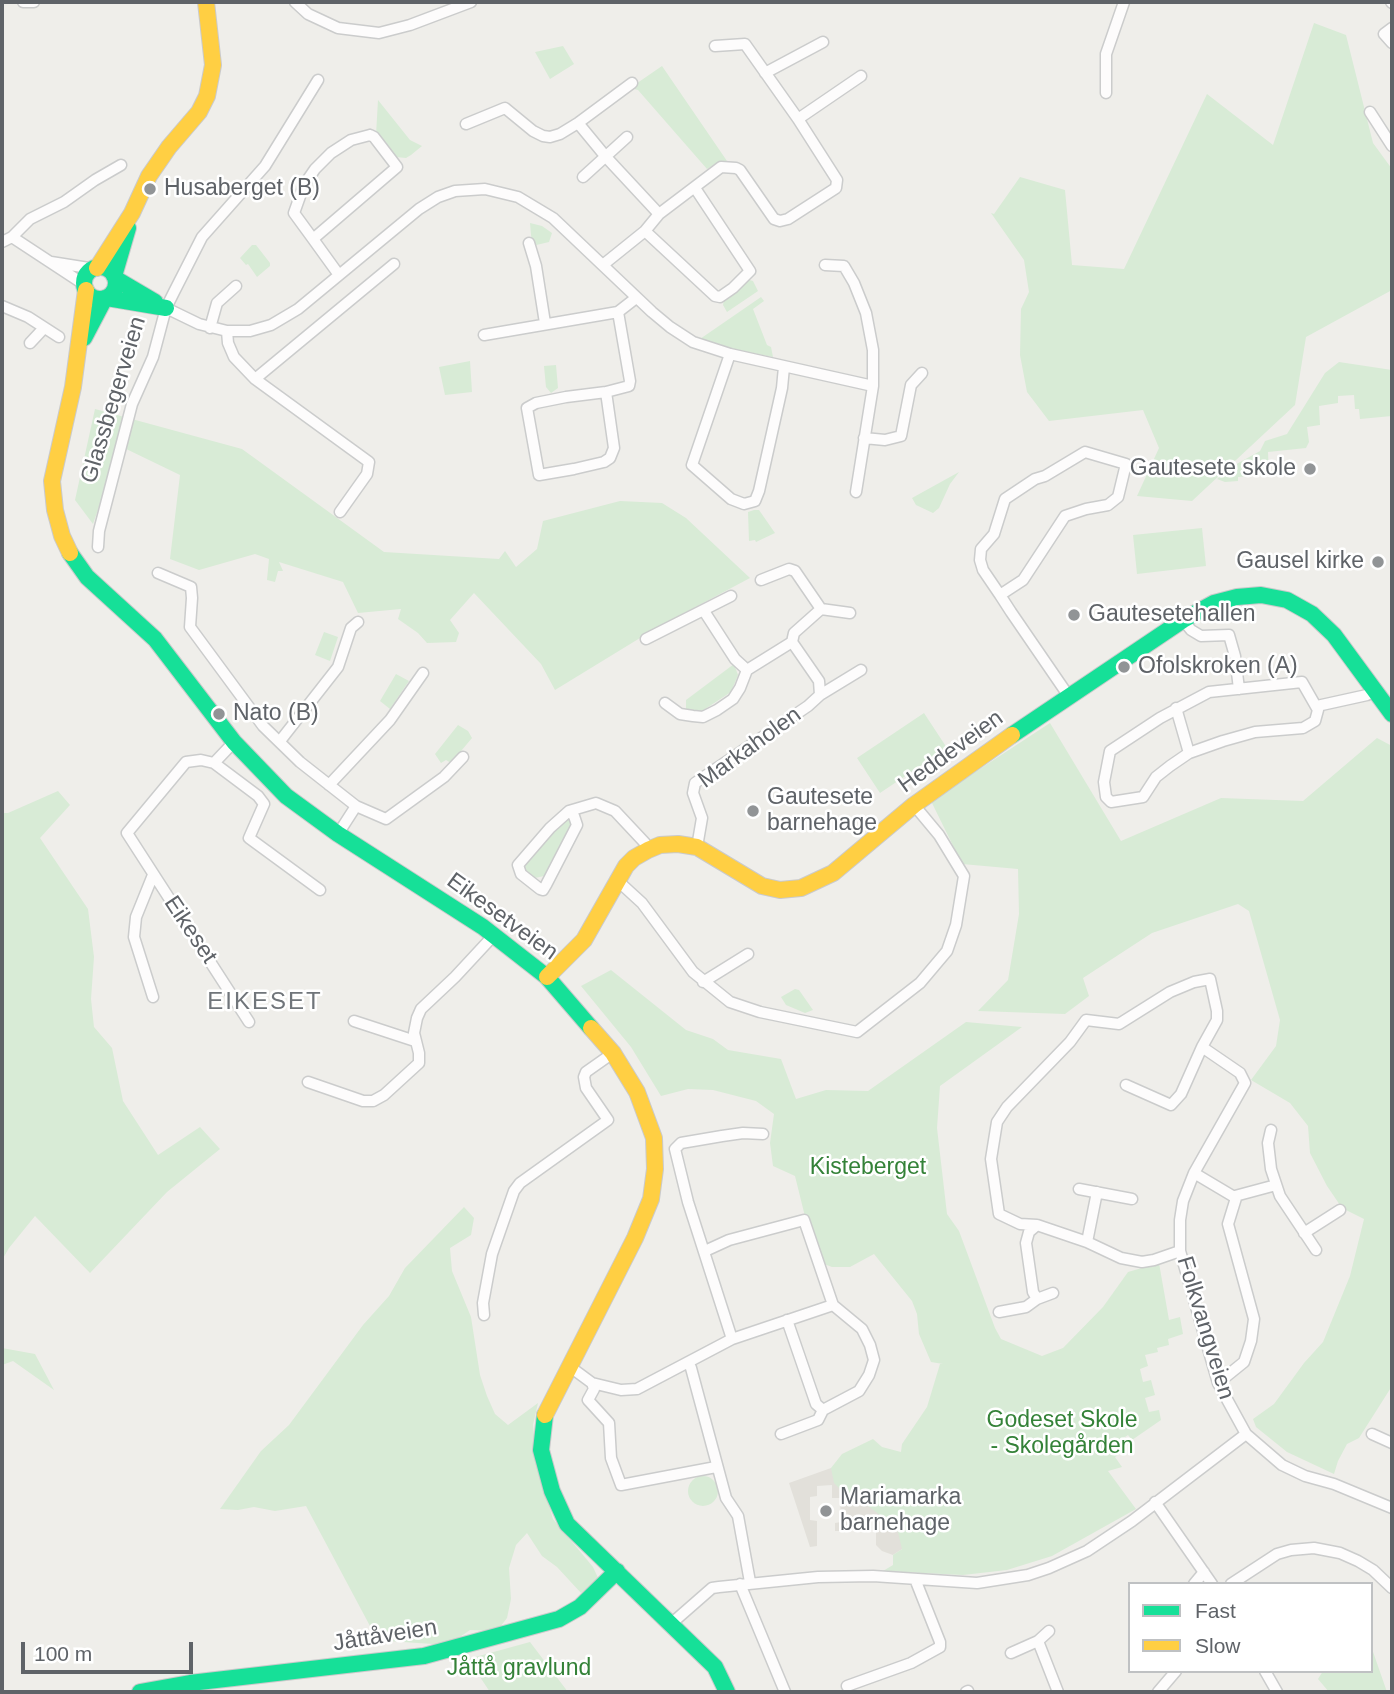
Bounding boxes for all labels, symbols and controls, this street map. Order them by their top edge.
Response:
place label: Husaberget (B) [164,175,320,203]
marker: Husaberget (B) [142,181,158,197]
street label: Glassbegerveien [76,313,152,487]
place label: Gautesete skole [1130,455,1296,483]
marker: Gautesete skole [1302,461,1318,477]
place label: Gausel kirke [1236,548,1364,576]
marker: Gausel kirke [1370,554,1386,570]
place label: Gautesetehallen [1088,601,1256,629]
marker: Gautesetehallen [1066,607,1082,623]
place label: Ofolskroken (A) [1138,653,1298,681]
marker: Ofolskroken (A) [1116,659,1132,675]
place label: Nato (B) [233,700,319,728]
street label: Markaholen [693,702,807,794]
street label: Heddeveien [893,705,1009,799]
marker: Nato (B) [211,706,227,722]
place label: Gautesete barnehage [767,784,877,838]
marker: Gautesete barnehage [745,803,761,819]
street label: Eikesetveien [441,868,563,966]
street label: Eikeset [157,891,223,969]
district label: EIKESET [208,988,322,1016]
park label: Kisteberget [810,1154,926,1182]
street label: Folkvangveien [1170,1253,1240,1403]
park label: Godeset Skole - Skolegården [987,1407,1137,1461]
place label: Mariamarka barnehage [840,1484,961,1538]
marker: Mariamarka barnehage [818,1503,834,1519]
legend [1128,1582,1373,1673]
text: Fast [1195,1599,1236,1622]
street label: Jåttåveien [331,1614,439,1658]
scale bar [24,1628,196,1672]
text: Slow [1195,1634,1241,1657]
text: 100 m [34,1642,92,1665]
park label: Jåttå gravlund [447,1655,591,1683]

